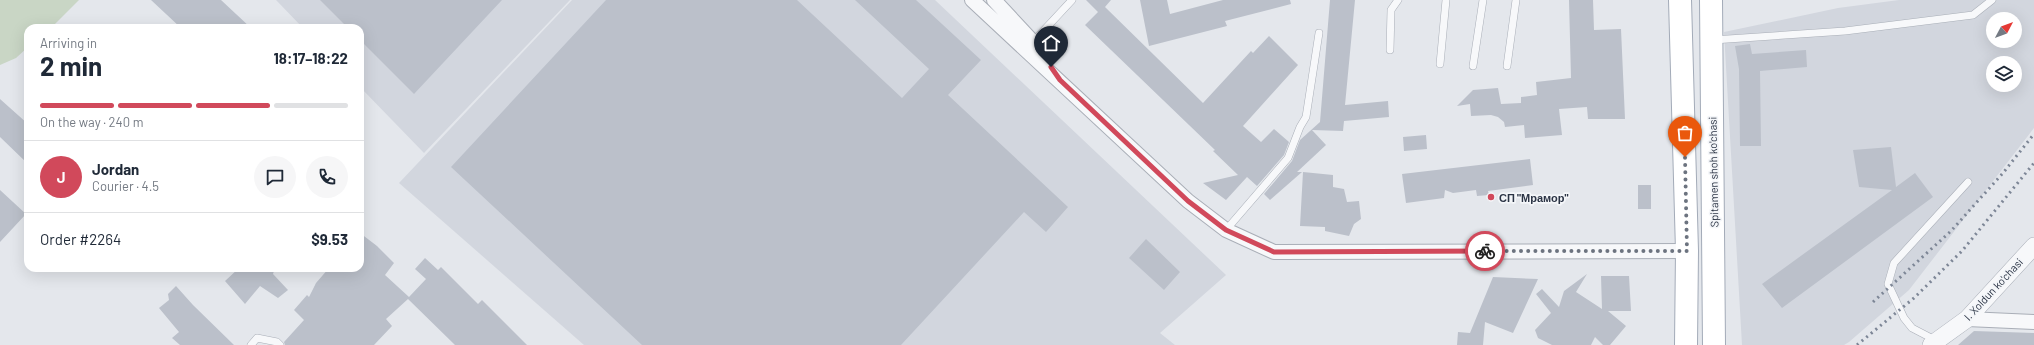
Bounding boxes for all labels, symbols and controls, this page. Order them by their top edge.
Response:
north arrow [1986,12,2022,48]
map controls [1986,12,2022,92]
pin [1034,26,1068,67]
icon: home [1040,32,1062,54]
text: Arriving in [40,35,97,51]
text: 18:17–18:22 [274,49,348,67]
text: 2 min [40,50,102,81]
button: layers [1986,56,2022,92]
text: On the way · 240 m [40,114,143,130]
pin [1668,116,1702,157]
street label: Spitamen shoh ko'chasi [1706,116,1720,227]
icon: bag [1674,122,1696,144]
button: chat [254,156,296,198]
button: phone [306,156,348,198]
text: Jordan [92,160,139,178]
text: J [57,168,65,186]
text: Courier · 4.5 [92,178,159,194]
place label: СП "Мрамор" [1499,191,1568,204]
marker: СП "Мрамор" [1486,192,1496,202]
text: Order #2264 [40,230,121,248]
text: $9.53 [311,230,348,248]
courier [1465,231,1505,271]
icon: bike [1474,240,1496,262]
street label: I. Xoldun ko'chasi [1961,255,2025,323]

